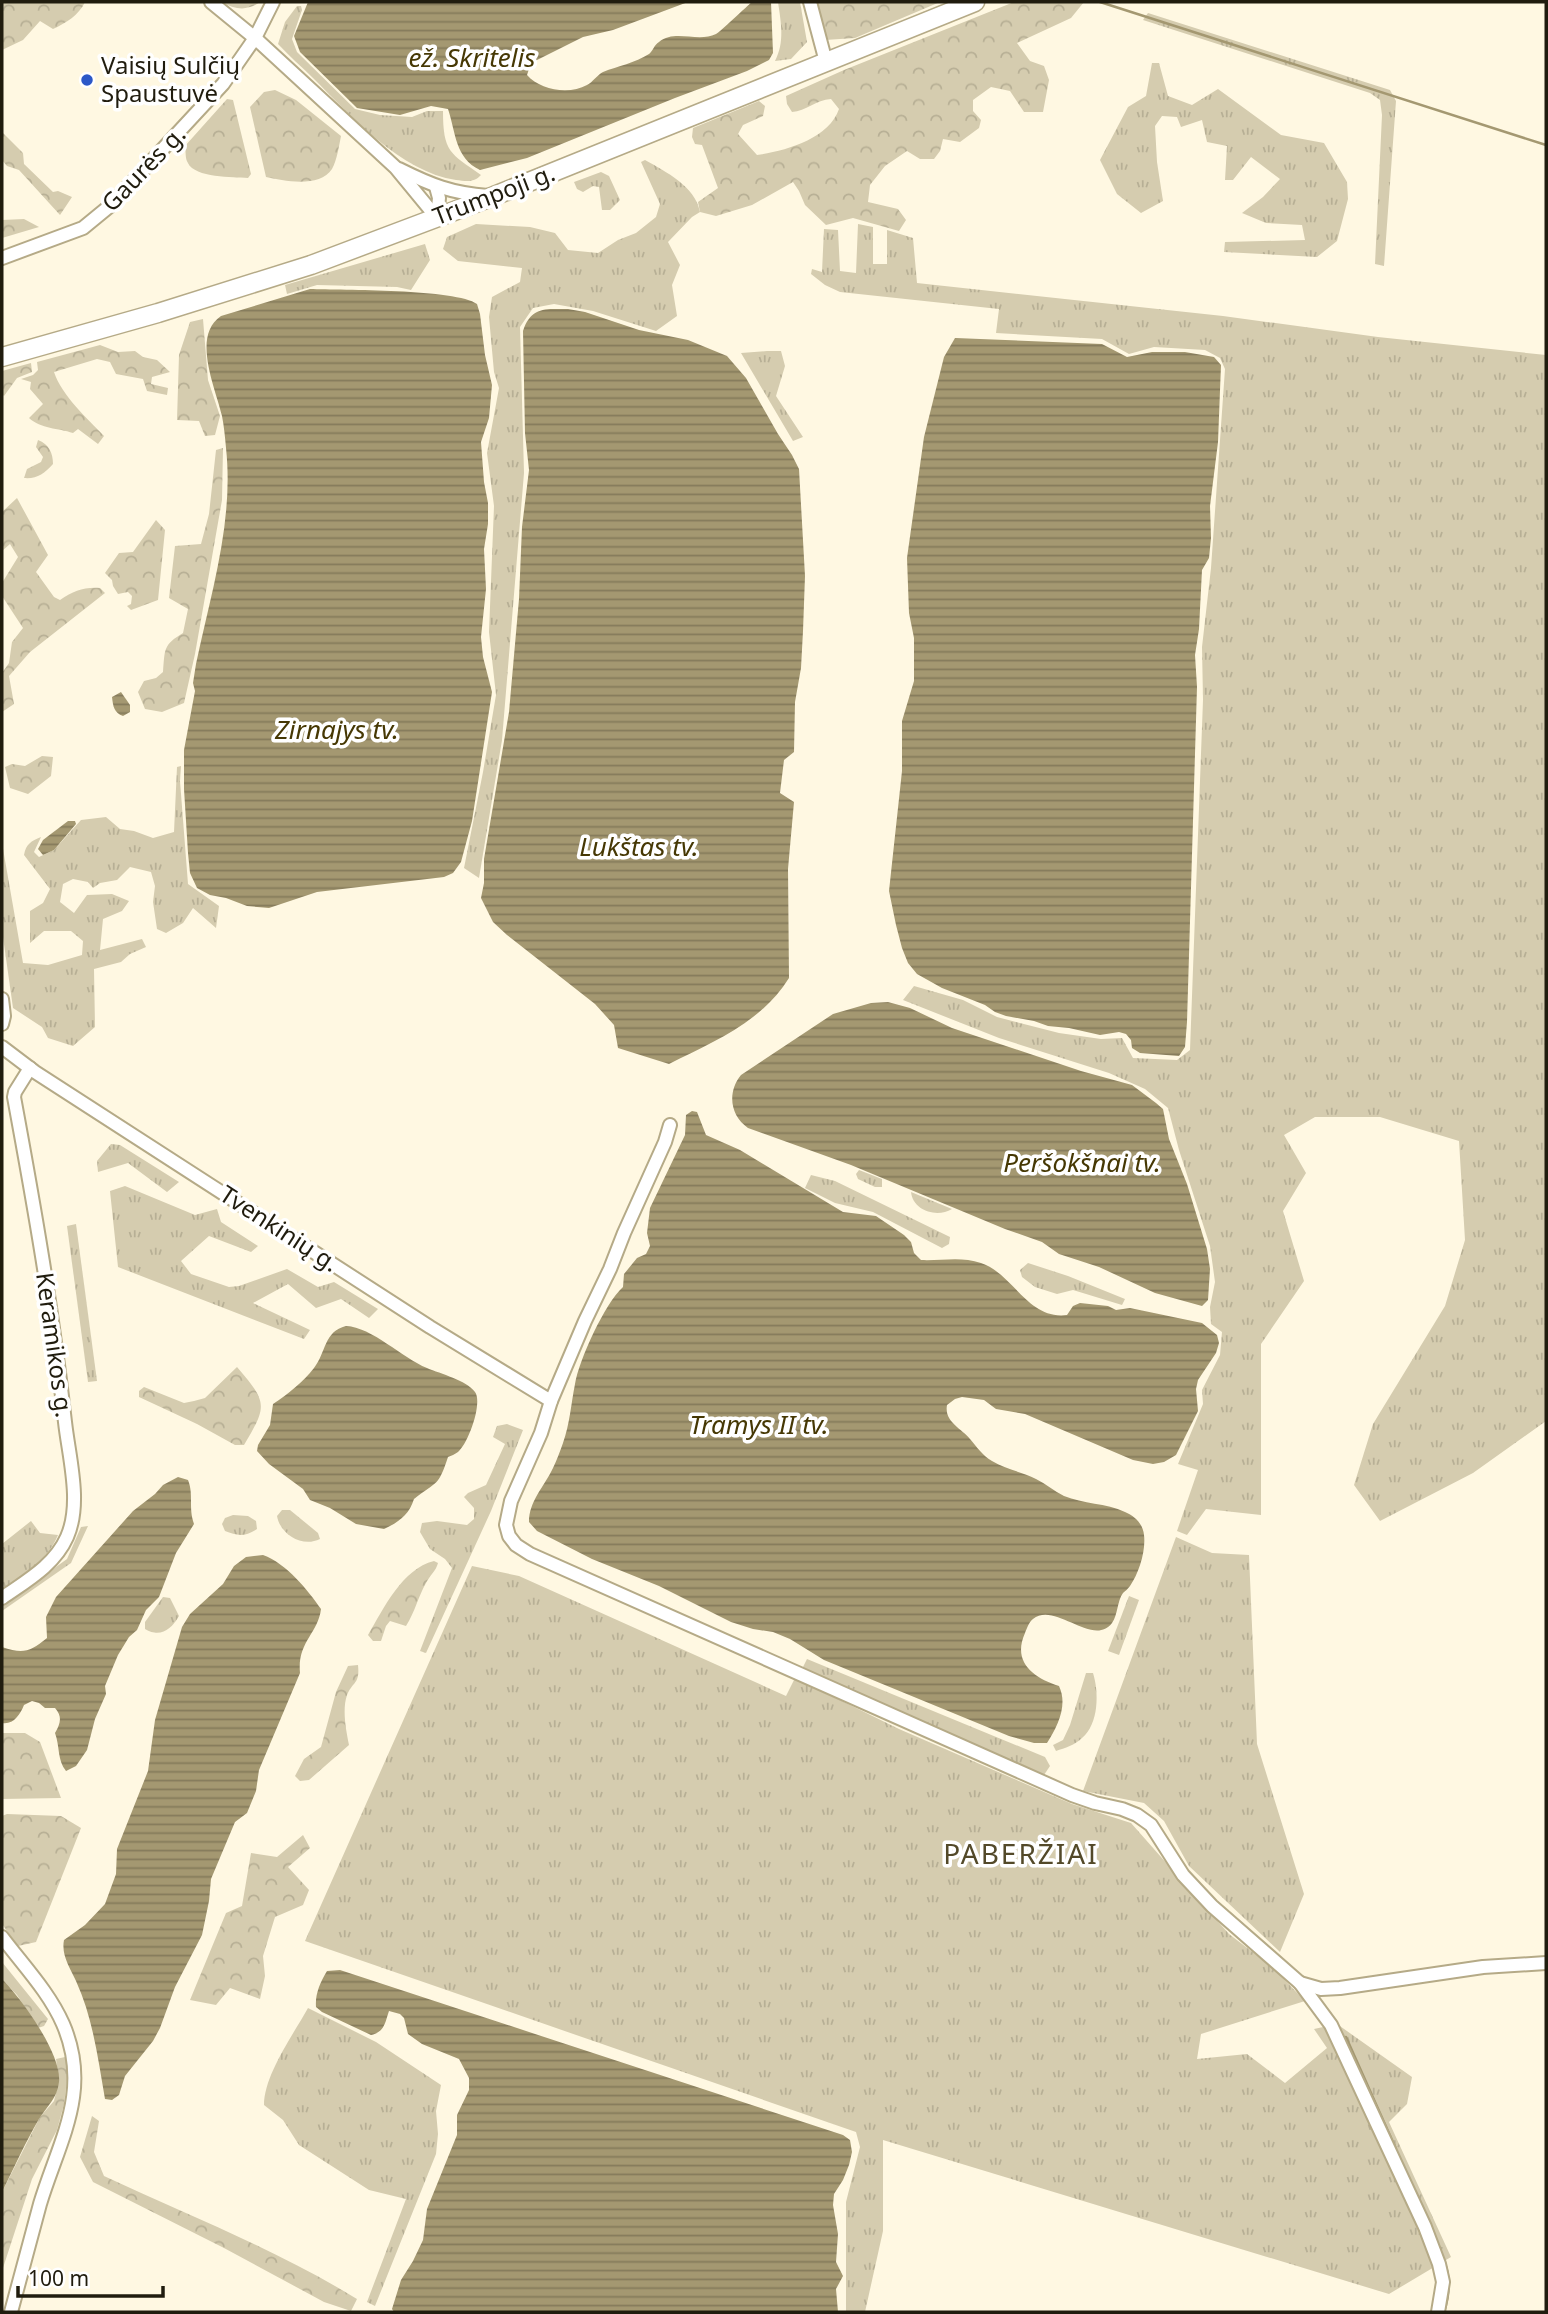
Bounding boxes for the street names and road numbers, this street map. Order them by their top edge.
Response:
street label: Gaurės g. [94,118,192,218]
street label: Trumpoji g. [428,155,559,232]
street label: Tvenkinių g. [214,1177,346,1279]
street label: Keramikos g. [29,1270,82,1419]

